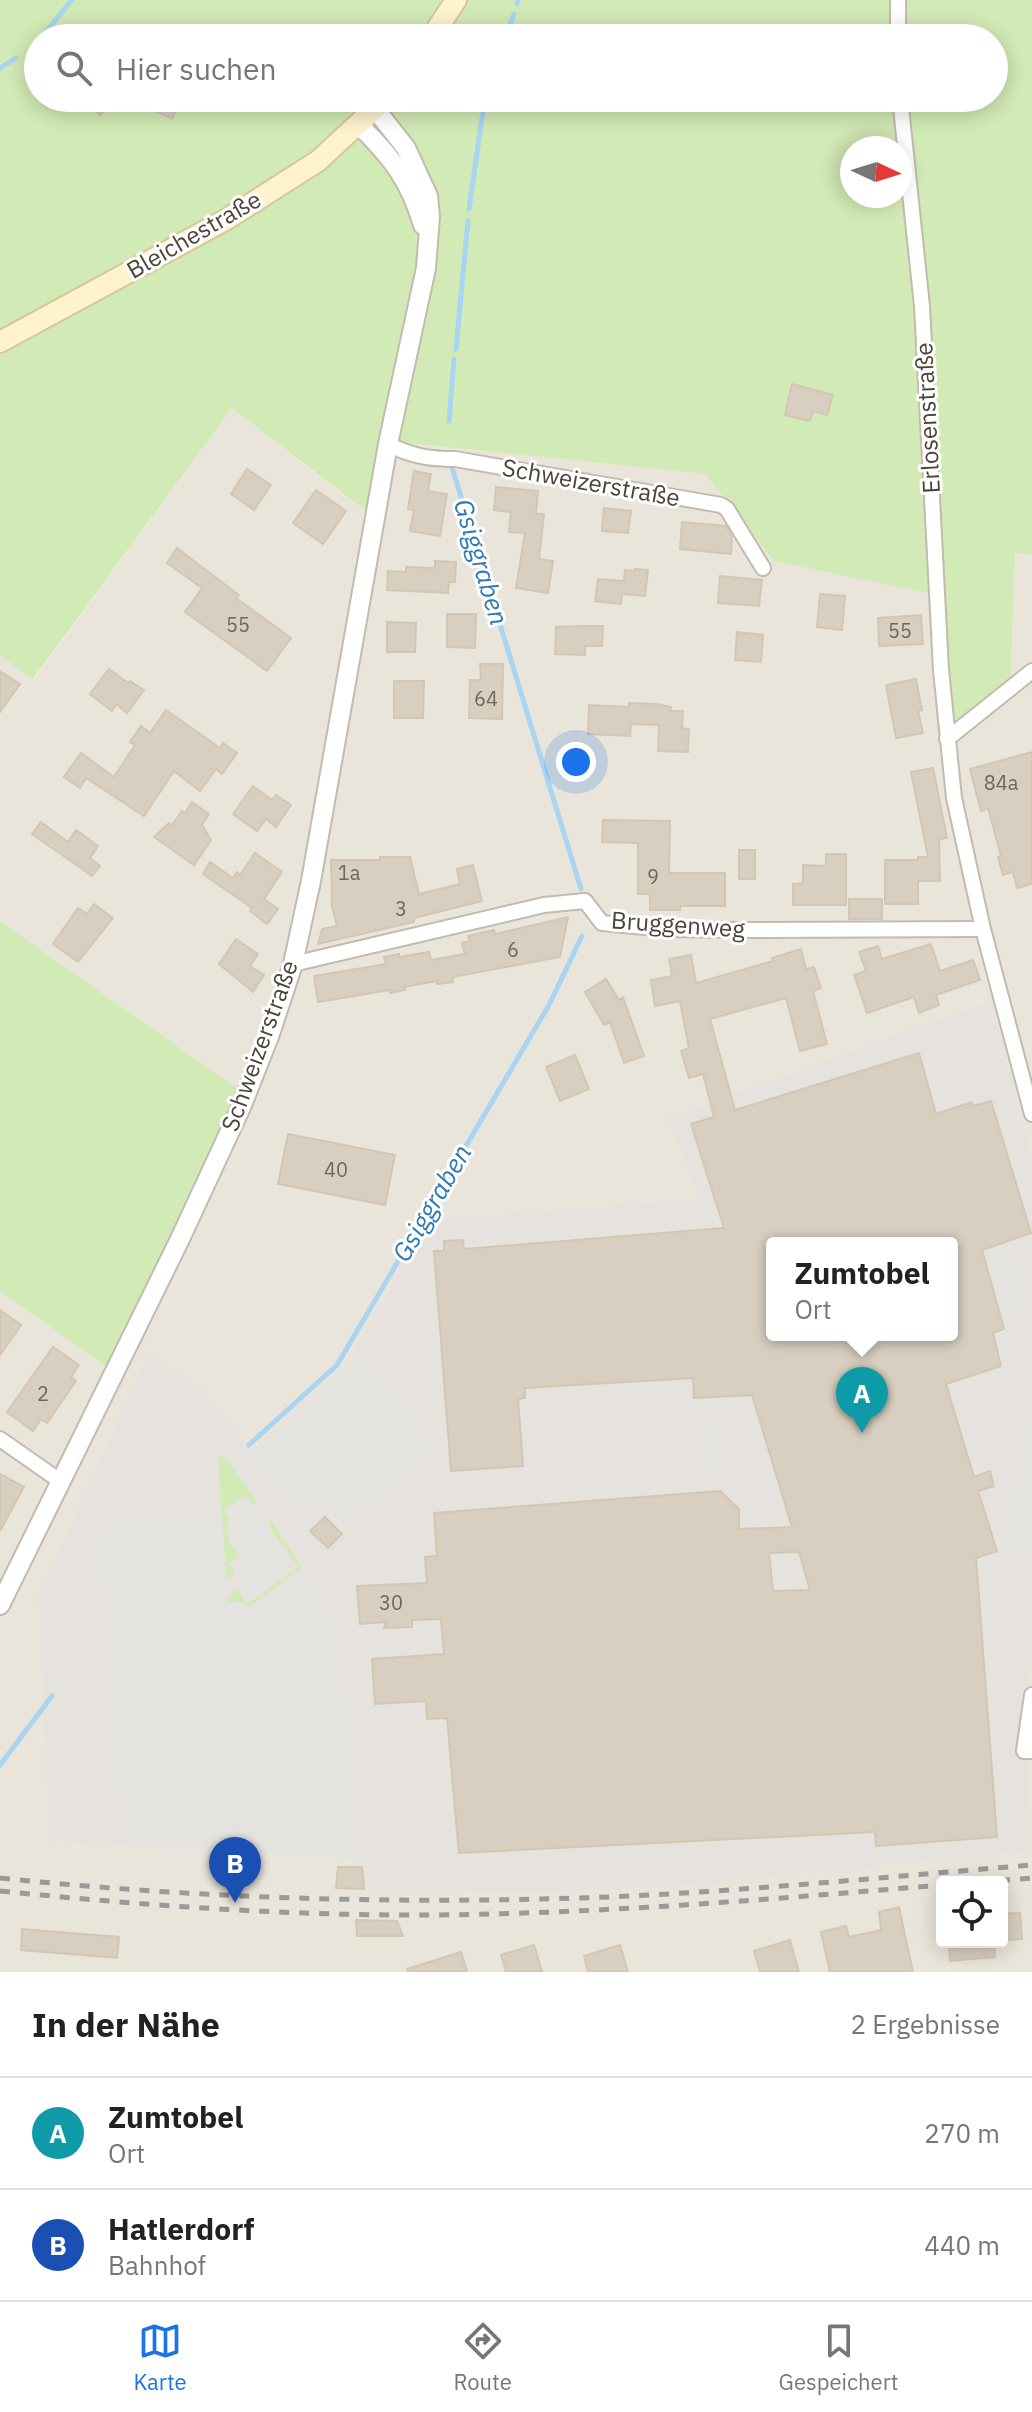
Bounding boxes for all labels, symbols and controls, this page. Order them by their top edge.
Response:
search box [24,24,1008,112]
icon: search [52,46,96,90]
text: Hier suchen [116,49,277,88]
north arrow [840,136,912,208]
street label: Bleichestraße [120,183,267,286]
street label: Erlosenstraße [907,342,947,494]
street label: Schweizerstraße [500,451,683,513]
water label: Gsiggraben [447,495,517,629]
house number: 55 [226,611,250,638]
house number: 55 [888,617,912,644]
house number: 64 [474,685,498,712]
your location [556,742,596,782]
house number: 84a [984,769,1019,796]
house number: 1a [338,859,361,886]
house number: 9 [647,863,659,890]
house number: 3 [395,895,407,922]
street label: Bruggenweg [610,903,746,945]
house number: 6 [507,936,519,963]
street label: Schweizerstraße [213,956,305,1136]
water label: Gsiggraben [384,1138,478,1267]
house number: 40 [324,1156,348,1183]
popup [766,1237,958,1341]
text: Zumtobel [794,1253,930,1292]
text: Ort [794,1292,832,1326]
pin: A [836,1367,888,1433]
house number: 2 [37,1380,49,1407]
house number: 30 [379,1589,403,1616]
pin: B [209,1837,261,1903]
map controls [936,1876,1008,1948]
button: locate [936,1876,1008,1948]
text: In der Nähe [32,2002,220,2046]
text: 2 Ergebnisse [851,2007,1000,2041]
text: Zumtobel [108,2097,243,2136]
text: A [49,2116,67,2150]
text: 270 m [924,2116,1000,2150]
text: Ort [108,2136,145,2170]
text: Hatlerdorf [108,2209,254,2248]
text: B [49,2228,67,2262]
text: 440 m [924,2228,1000,2262]
text: Bahnhof [108,2248,206,2282]
tab: Karte [133,2319,187,2396]
tab: Route [453,2319,512,2396]
tab: Gespeichert [779,2319,899,2396]

